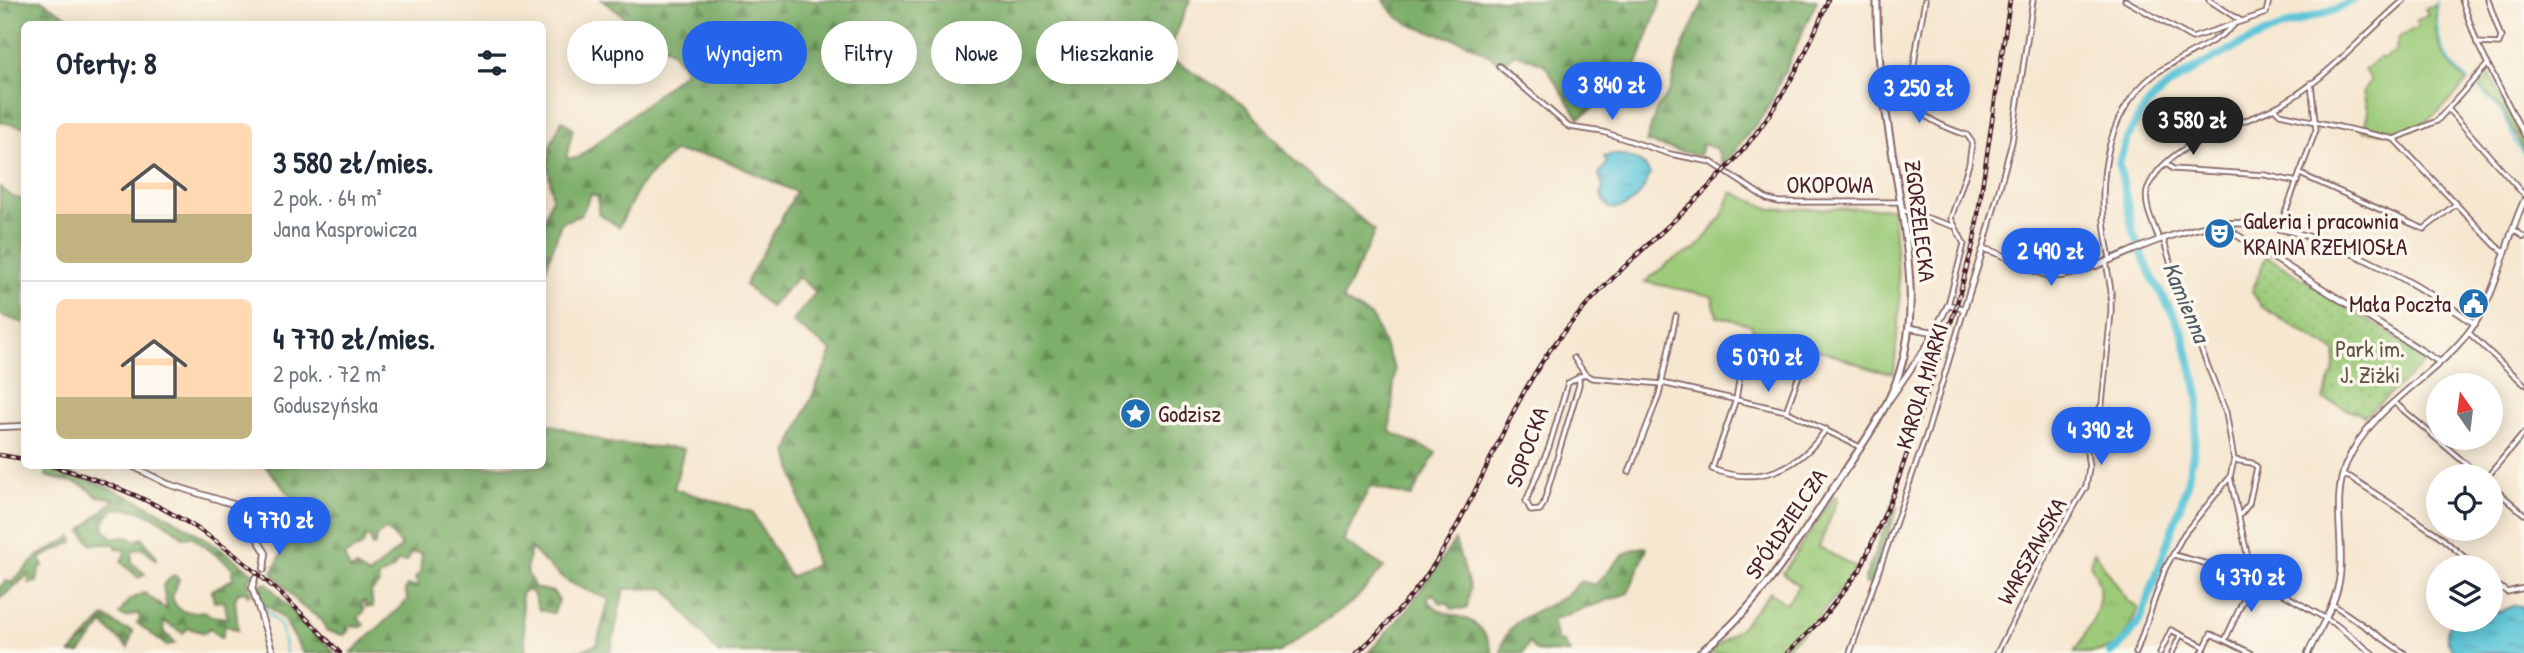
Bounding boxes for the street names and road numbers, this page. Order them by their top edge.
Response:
street label: ZGORZELECKA [1898,158,1943,284]
street label: OKOPOWA [1787,169,1873,200]
street label: KAROLA MIARKI [1888,319,1955,452]
street label: SOPOCKA [1498,403,1555,491]
street label: SPÓŁDZIELCZA [1737,462,1834,585]
street label: WARSZAWSKA [1990,492,2074,610]

